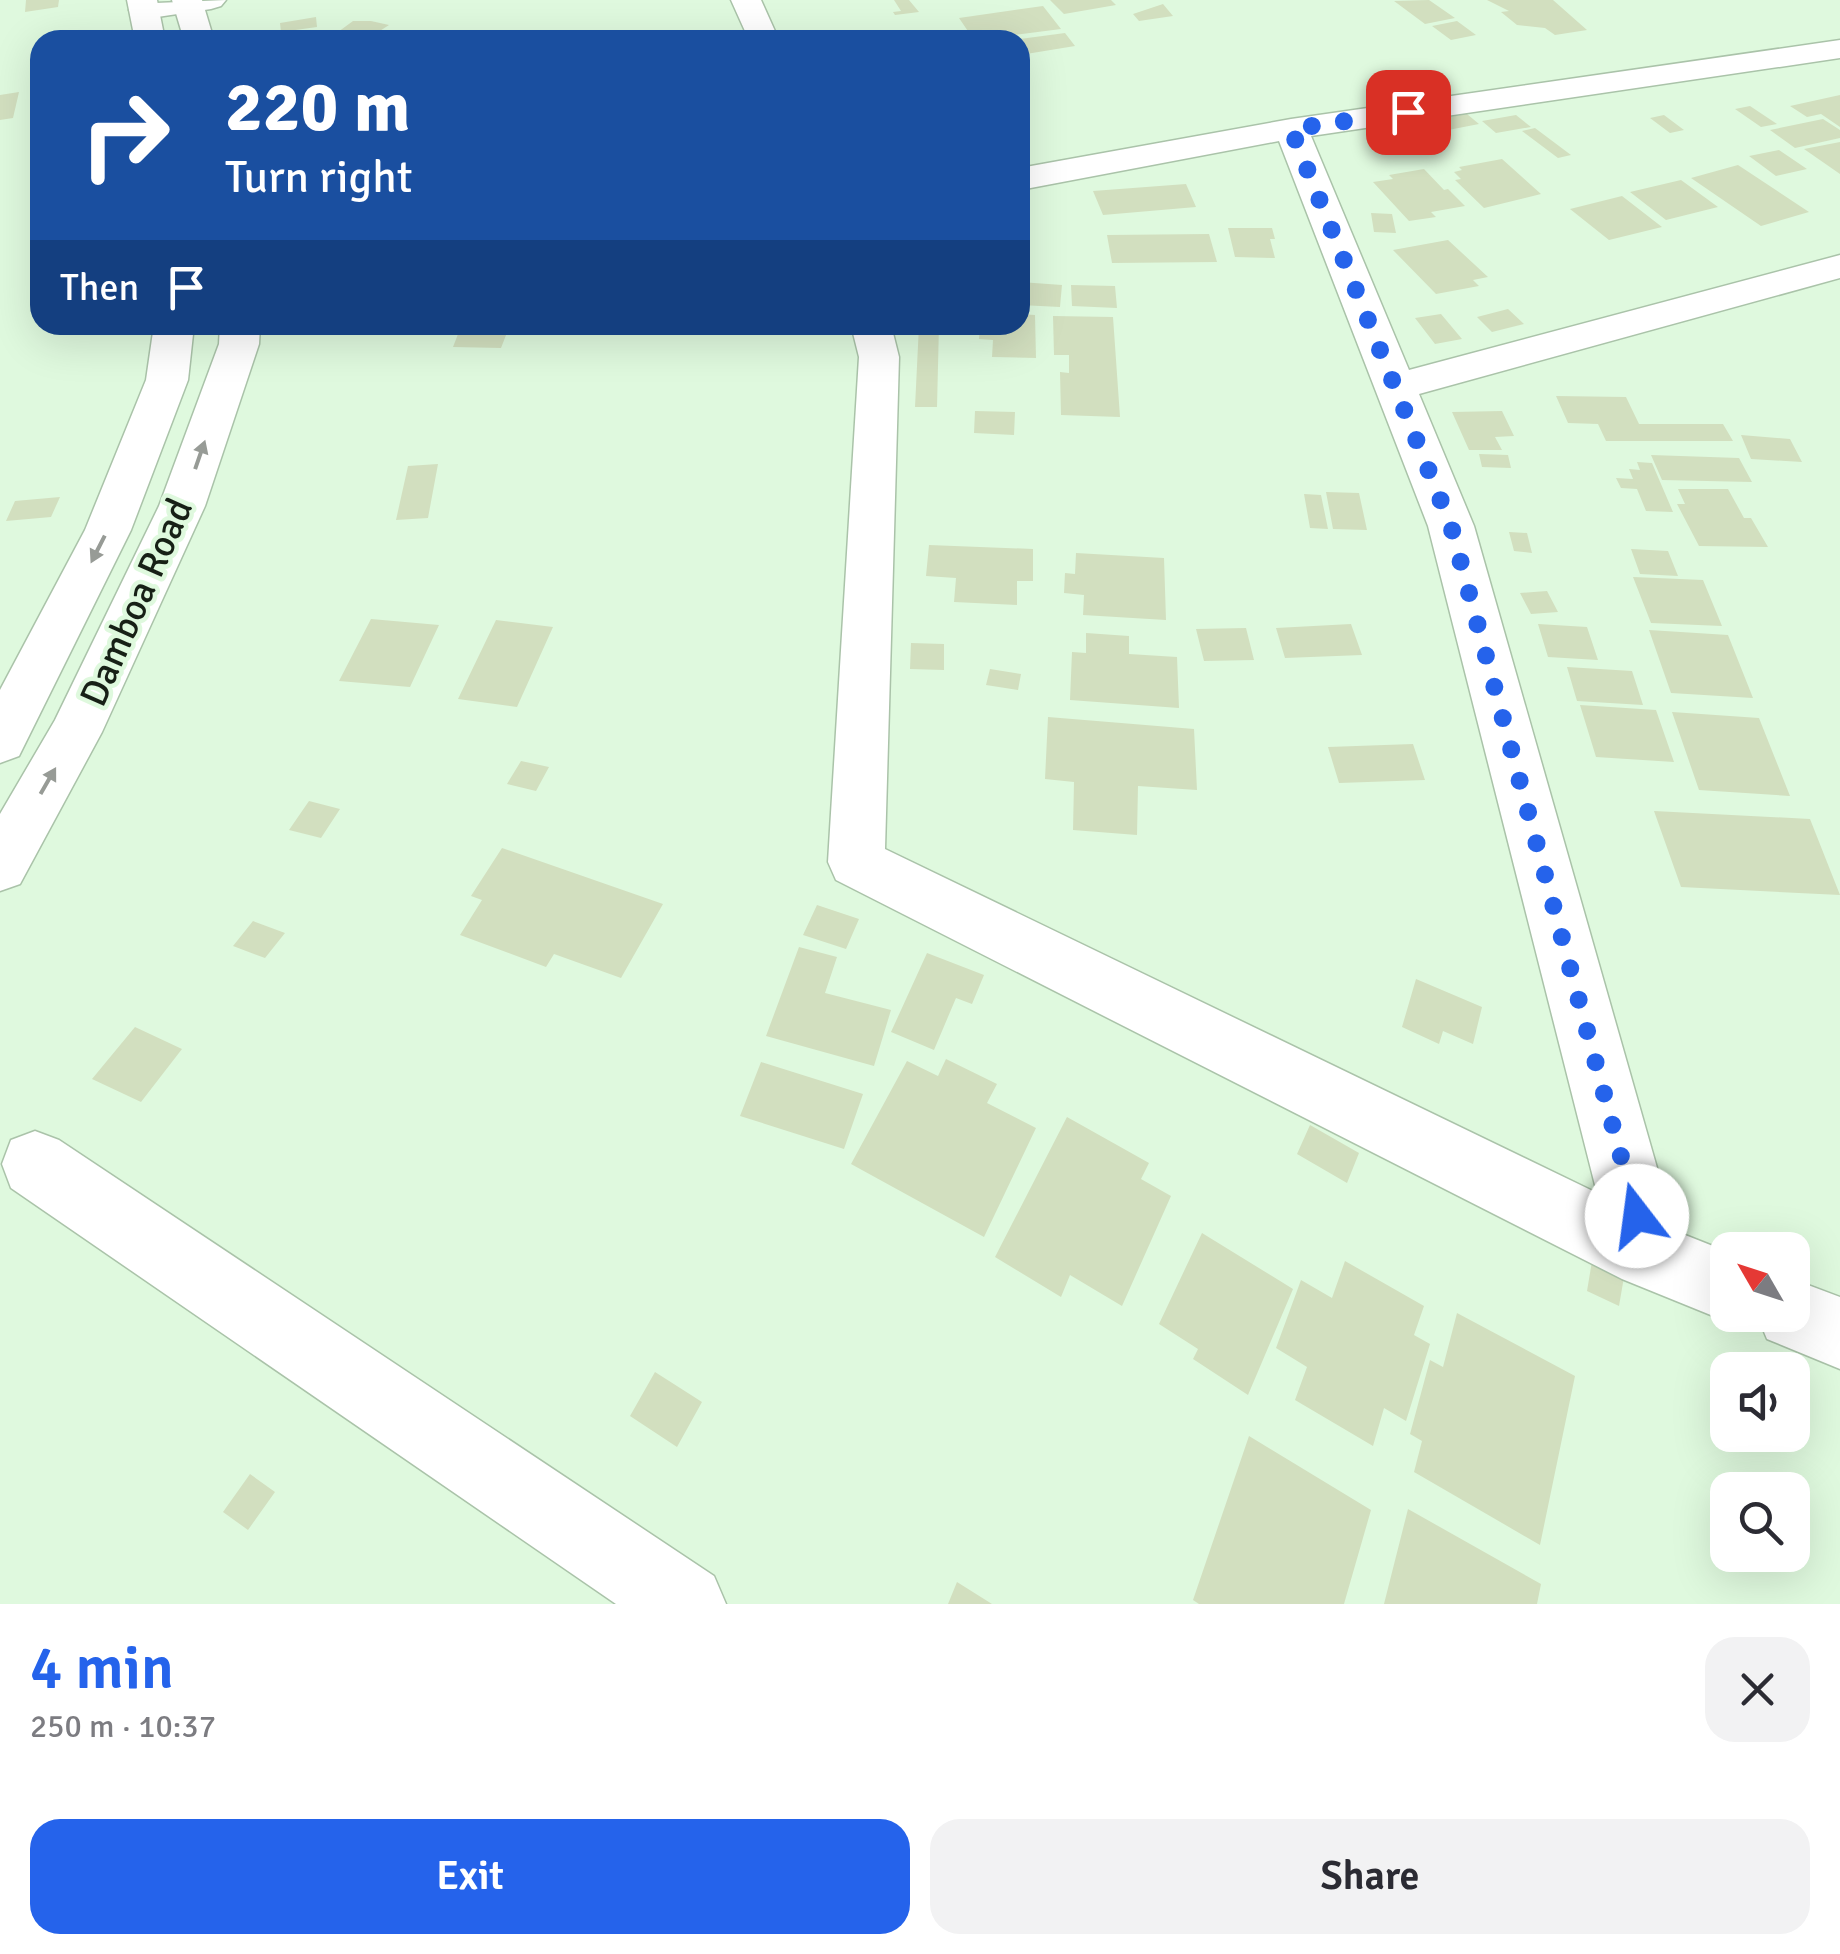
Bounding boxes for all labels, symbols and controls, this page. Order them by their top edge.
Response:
text: 220 m [225,64,410,150]
icon: right [60,70,190,200]
pin [1366,70,1451,155]
icon: arrive [1381,85,1436,140]
text: Turn right [225,150,413,205]
icon: arrive [159,260,214,315]
text: Then [60,264,139,311]
one-way arrow [193,440,208,470]
street label: Damboa Road [70,491,203,713]
one-way arrow [90,534,107,563]
one-way arrow [40,767,57,796]
position arrow [1585,1164,1689,1268]
north arrow [1710,1232,1810,1332]
map controls [1710,1232,1810,1572]
button: sound [1710,1352,1810,1452]
button: search [1710,1472,1810,1572]
text: 4 min [30,1632,174,1706]
button: close [1705,1637,1810,1742]
text: 250 m · 10:37 [30,1707,216,1746]
button: Exit [30,1819,910,1934]
button: Share [930,1819,1810,1934]

